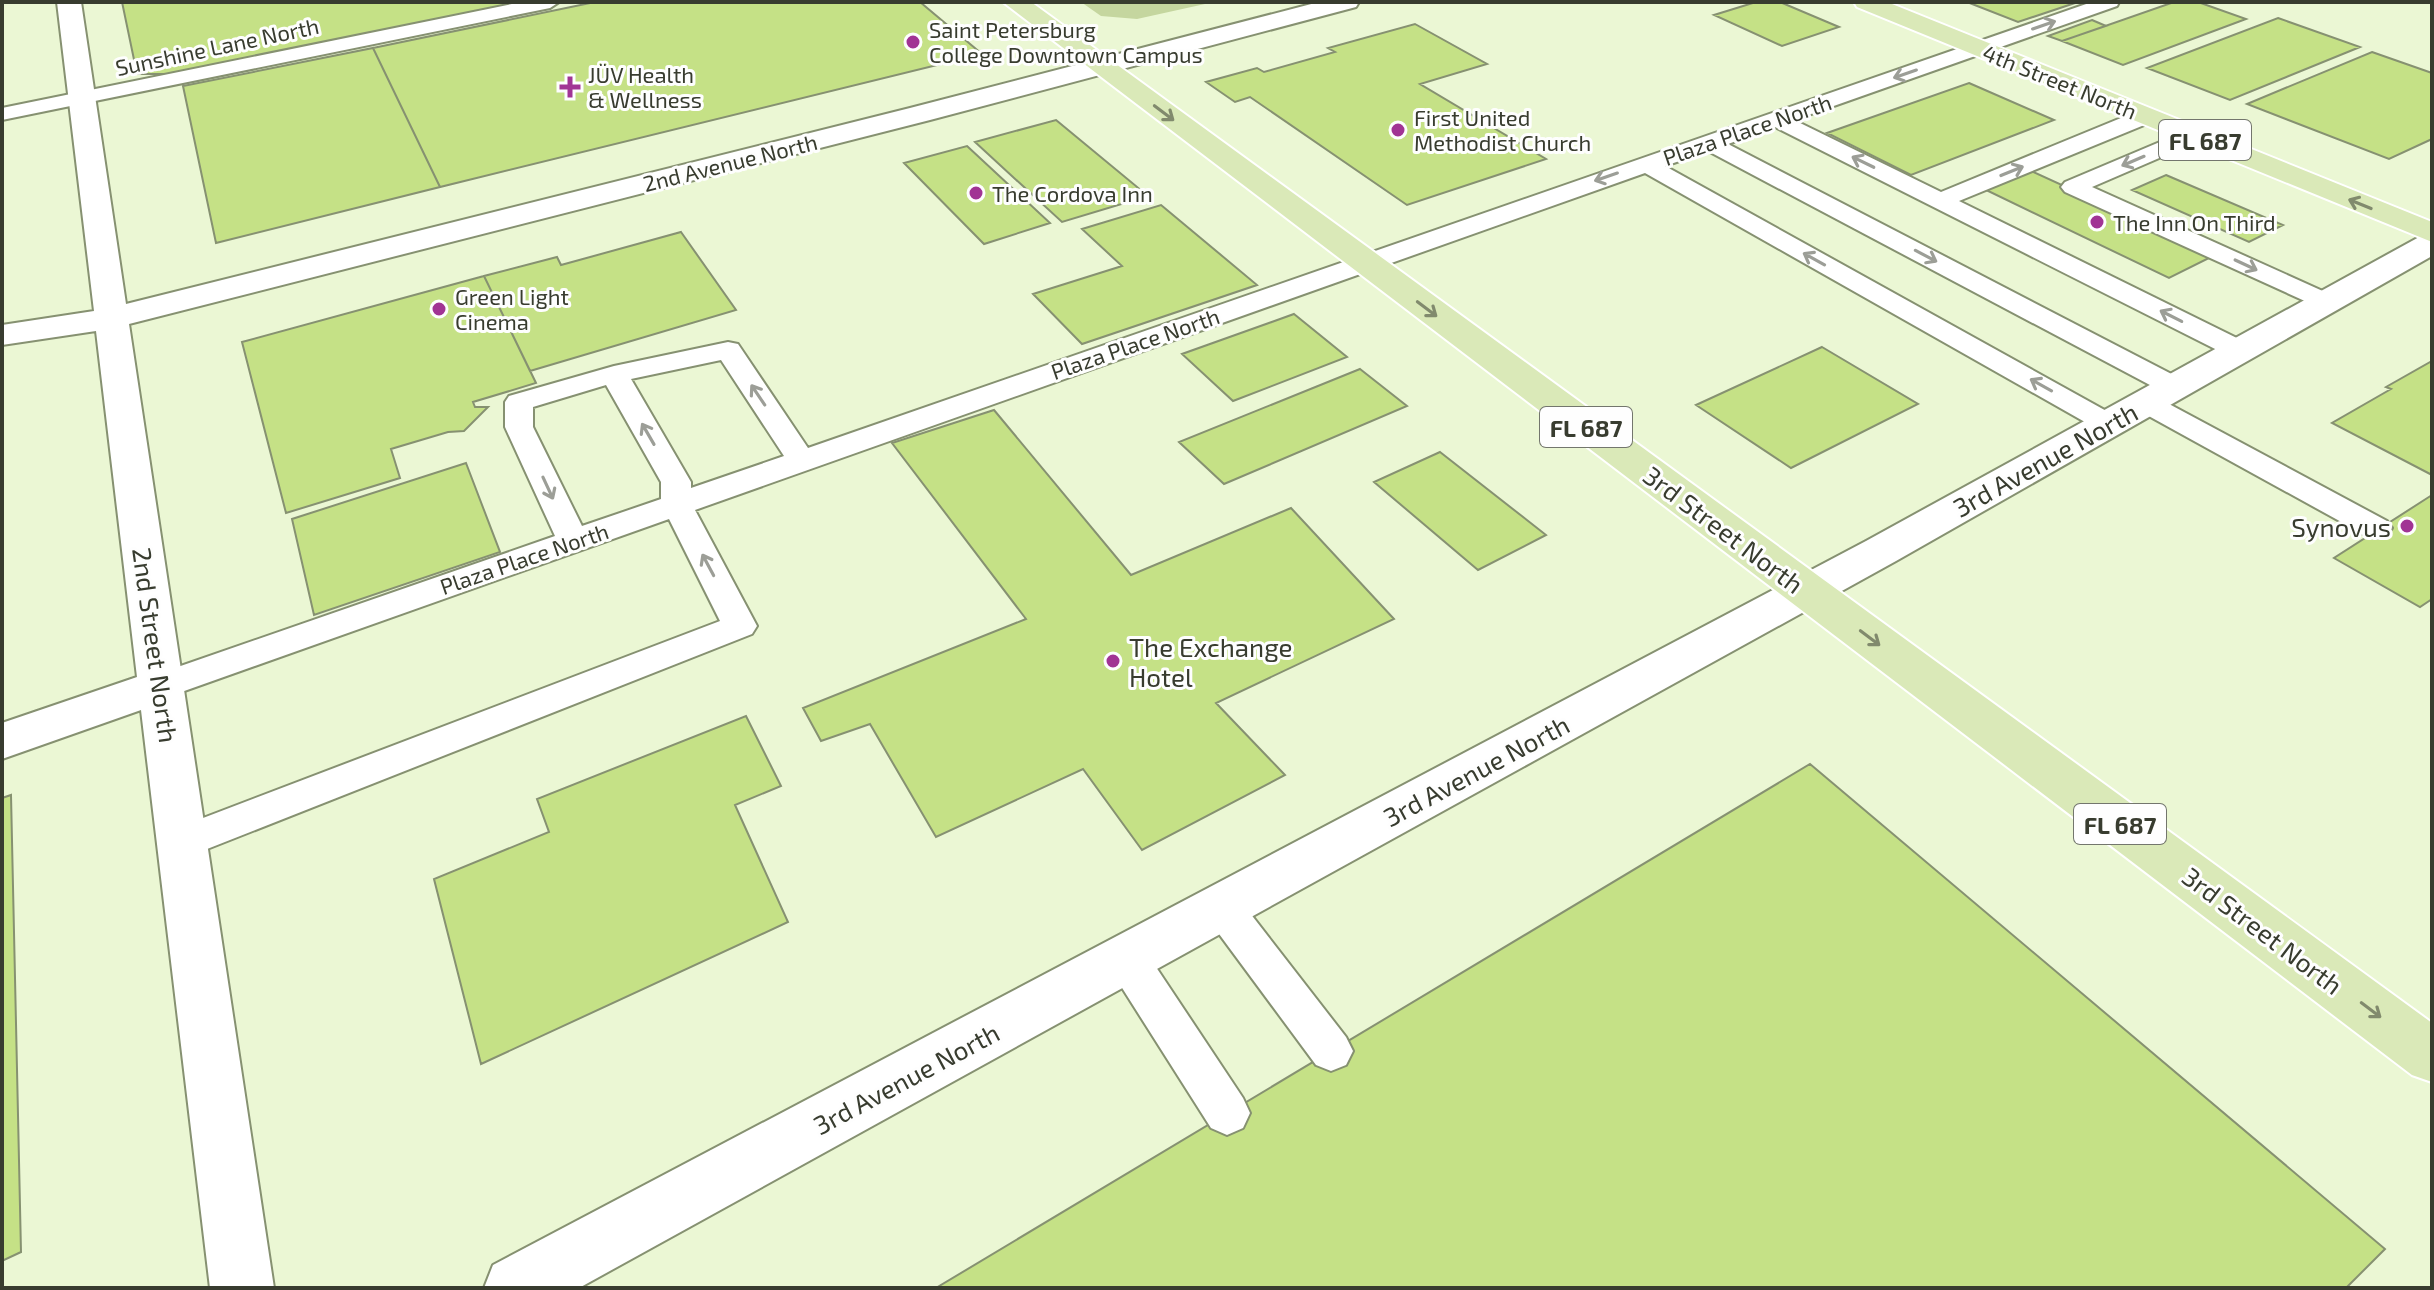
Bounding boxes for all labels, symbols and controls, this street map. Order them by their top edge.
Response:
street label: Sunshine Lane North [113,12,321,80]
place label: Saint Petersburg College Downtown Campus [929,16,1203,67]
one-way arrow [2032,16,2057,31]
marker: Saint Petersburg College Downtown Campus [904,33,922,51]
street label: 4th Street North [1979,38,2141,124]
place label: JÜV Health & Wellness [588,61,702,112]
one-way arrow [1893,67,1918,82]
marker: JÜV Health & Wellness [559,76,581,98]
street label: Plaza Place North [1659,88,1835,170]
one-way arrow [1152,104,1174,121]
place label: First United Methodist Church [1414,104,1591,155]
road number: FL 687 [2159,120,2251,160]
marker: First United Methodist Church [1389,121,1407,139]
street label: 2nd Avenue North [640,128,820,196]
one-way arrow [1852,154,1876,170]
one-way arrow [2121,154,2146,169]
one-way arrow [1999,163,2024,177]
one-way arrow [1594,171,1619,186]
place label: The Cordova Inn [992,180,1153,206]
marker: The Cordova Inn [967,184,985,202]
one-way arrow [2348,195,2373,210]
place label: The Inn On Third [2113,209,2276,235]
marker: The Inn On Third [2088,213,2106,231]
one-way arrow [1914,248,1938,264]
one-way arrow [1803,250,1826,266]
one-way arrow [2234,258,2258,273]
place label: Green Light Cinema [455,283,569,334]
marker: Green Light Cinema [430,300,448,318]
one-way arrow [1416,300,1437,317]
street label: Plaza Place North [1047,302,1223,384]
one-way arrow [2160,307,2184,323]
one-way arrow [2030,377,2053,393]
one-way arrow [750,385,766,407]
street label: 3rd Avenue North [1947,395,2143,523]
road number: FL 687 [1540,407,1632,447]
one-way arrow [640,422,655,446]
street label: 3rd Street North [1638,459,1810,599]
one-way arrow [541,475,556,499]
place label: Synovus [2291,511,2391,542]
street label: Plaza Place North [436,517,612,599]
marker: Synovus [2398,517,2416,535]
street label: 2nd Street North [127,545,185,745]
one-way arrow [700,554,716,578]
one-way arrow [1859,629,1880,646]
place label: The Exchange Hotel [1129,631,1293,692]
marker: The Exchange Hotel [1104,652,1122,670]
street label: 3rd Avenue North [1378,708,1574,832]
road number: FL 687 [2074,804,2166,844]
street label: 3rd Street North [2177,860,2349,1000]
one-way arrow [2359,1002,2381,1019]
street label: 3rd Avenue North [808,1016,1004,1140]

